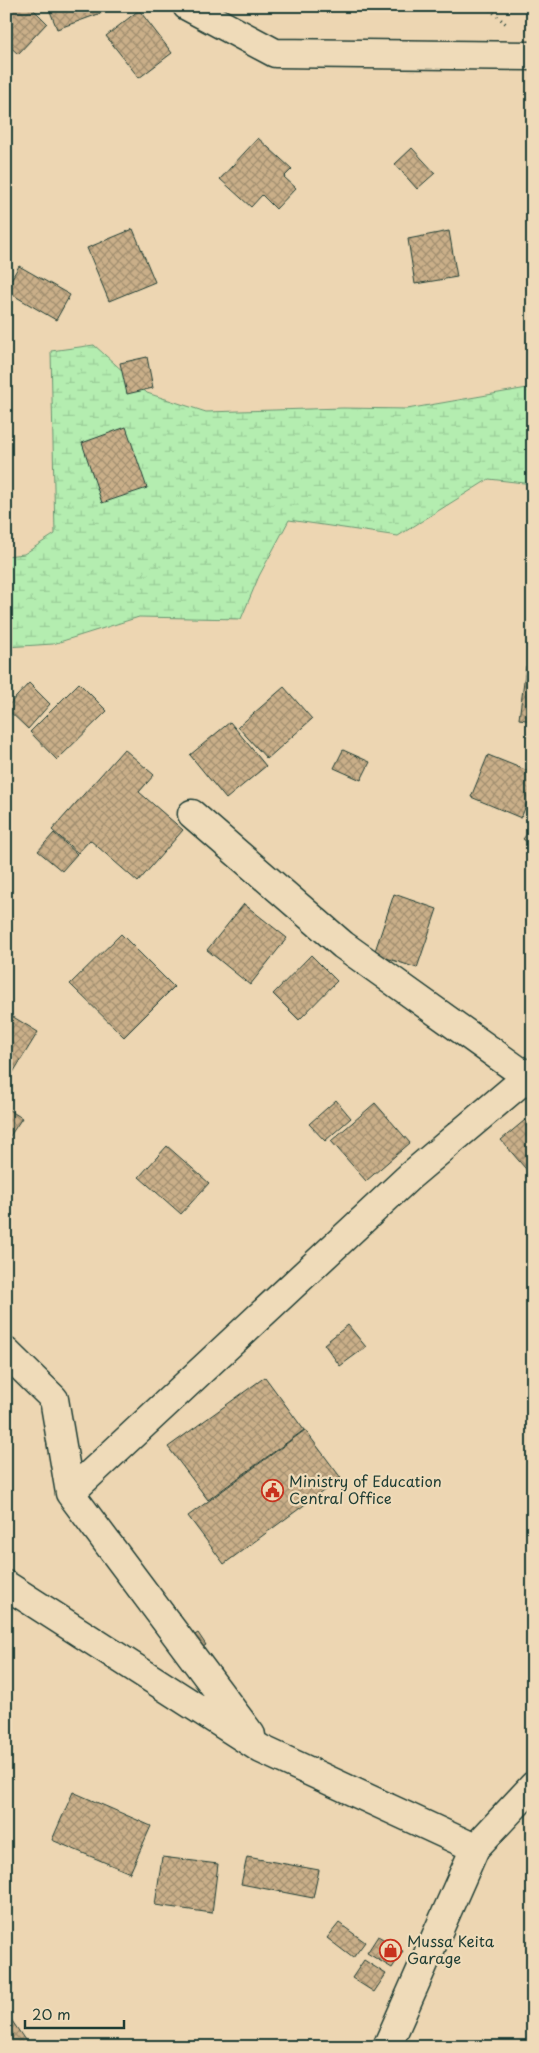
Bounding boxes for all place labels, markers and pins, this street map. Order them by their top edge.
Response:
place label: Ministry of Education Central Office [289,1469,442,1509]
public building icon: Ministry of Education Central Office [261,1479,285,1503]
place label: Mussa Keita Garage [407,1929,495,1969]
shop icon: Mussa Keita Garage [379,1939,403,1963]

